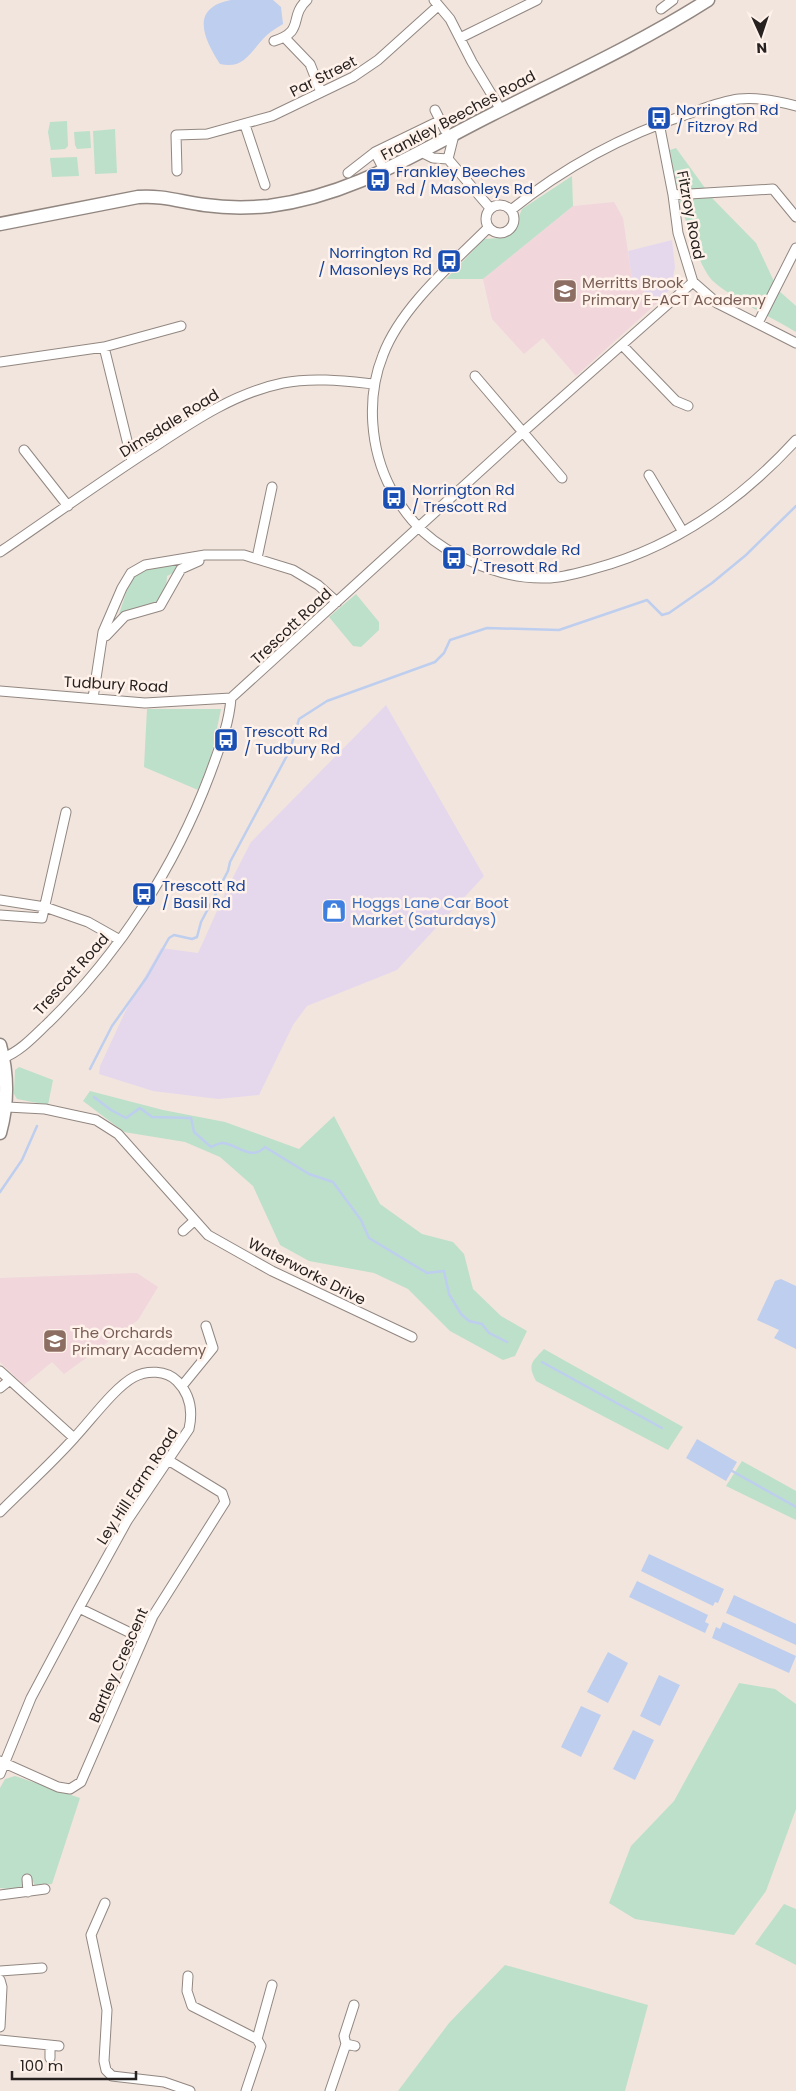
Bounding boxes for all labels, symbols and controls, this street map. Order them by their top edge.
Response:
north arrow [736,10,786,60]
text: N [756,38,767,58]
street label: Par Street [286,50,360,102]
street label: Frankley Beeches Road [377,65,539,165]
place label: Norrington Rd / Fitzroy Rd [676,99,779,137]
bus stop icon: Norrington Rd / Fitzroy Rd [646,105,672,131]
place label: Frankley Beeches Rd / Masonleys Rd [396,161,533,199]
bus stop icon: Frankley Beeches Rd / Masonleys Rd [365,167,391,193]
street label: Fitzroy Road [672,169,710,261]
place label: Norrington Rd / Masonleys Rd [318,242,432,280]
bus stop icon: Norrington Rd / Masonleys Rd [436,248,462,274]
place label: Merritts Brook Primary E-ACT Academy [582,272,767,310]
school or university icon: Merritts Brook Primary E-ACT Academy [552,278,578,304]
street label: Dimsdale Road [115,384,223,462]
place label: Norrington Rd / Trescott Rd [412,479,515,517]
bus stop icon: Norrington Rd / Trescott Rd [381,485,407,511]
place label: Borrowdale Rd / Tresott Rd [472,539,580,577]
bus stop icon: Borrowdale Rd / Tresott Rd [441,545,467,571]
street label: Trescott Road [246,583,336,669]
street label: Tudbury Road [63,671,169,697]
place label: Trescott Rd / Tudbury Rd [244,721,340,759]
bus stop icon: Trescott Rd / Tudbury Rd [213,727,239,753]
place label: Trescott Rd / Basil Rd [162,875,246,913]
bus stop icon: Trescott Rd / Basil Rd [131,881,157,907]
place label: Hoggs Lane Car Boot Market (Saturdays) [352,892,509,930]
shop icon: Hoggs Lane Car Boot Market (Saturdays) [321,898,347,924]
street label: Trescott Road [29,929,113,1019]
street label: Waterworks Drive [244,1232,370,1310]
place label: The Orchards Primary Academy [72,1322,207,1360]
school or university icon: The Orchards Primary Academy [42,1328,68,1354]
street label: Ley Hill Farm Road [91,1423,183,1549]
street label: Bartley Crescent [83,1604,153,1726]
scale bar [12,2048,136,2080]
text: 100 m [20,2055,63,2076]

